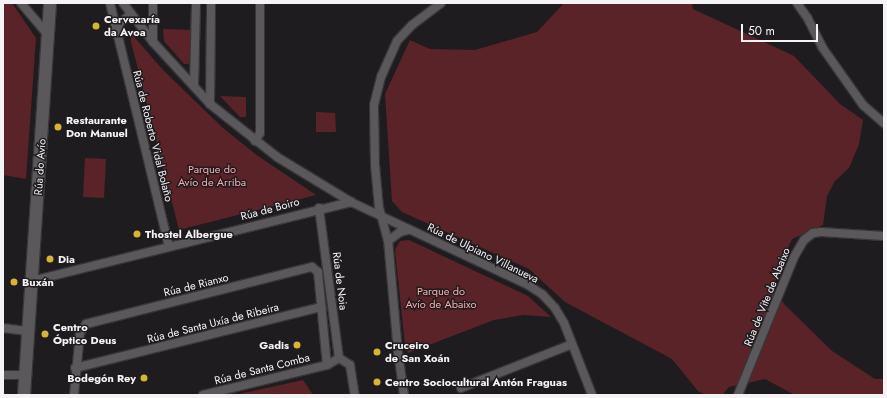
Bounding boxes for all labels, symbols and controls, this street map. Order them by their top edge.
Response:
place label: Cervexaría da Avoa [104,13,160,39]
scale bar [743,16,820,42]
marker: Cervexaría da Avoa [91,21,101,31]
text: 50 m [748,22,775,40]
street label: Rúa de Roberto Vidal Bolaño [130,69,176,203]
place label: Restaurante Don Manuel [66,114,128,140]
marker: Restaurante Don Manuel [53,122,63,132]
street label: Rúa do Avío [31,138,49,196]
park label: Parque do Avío de Arriba [178,163,246,189]
street label: Rúa de Boiro [239,195,301,223]
street label: Rúa de Ulpiano Villanueva [425,220,541,286]
place label: Thostel Albergue [145,227,233,241]
marker: Thostel Albergue [132,229,142,239]
street label: Rúa de Vite de Abaixo [741,246,793,348]
street label: Rúa de Noia [330,251,350,311]
place label: Dia [58,252,75,266]
marker: Dia [45,254,55,264]
street label: Rúa de Rianxo [162,271,230,299]
place label: Buxán [22,275,54,289]
marker: Buxán [9,277,19,287]
park label: Parque do Avío de Abaixo [405,285,477,311]
street label: Rúa de Santa Uxía de Ribeira [146,300,280,346]
place label: Centro Óptico Deus [53,321,116,347]
marker: Centro Óptico Deus [40,329,50,339]
place label: Gadis [259,338,289,352]
place label: Cruceiro de San Xoán [385,339,450,365]
marker: Gadis [292,340,302,350]
marker: Cruceiro de San Xoán [372,347,382,357]
street label: Rúa de Santa Comba [213,351,311,387]
place label: Bodegón Rey [67,371,136,385]
marker: Bodegón Rey [139,373,149,383]
place label: Centro Sociocultural Antón Fraguas [385,375,567,389]
marker: Centro Sociocultural Antón Fraguas [372,377,382,387]

